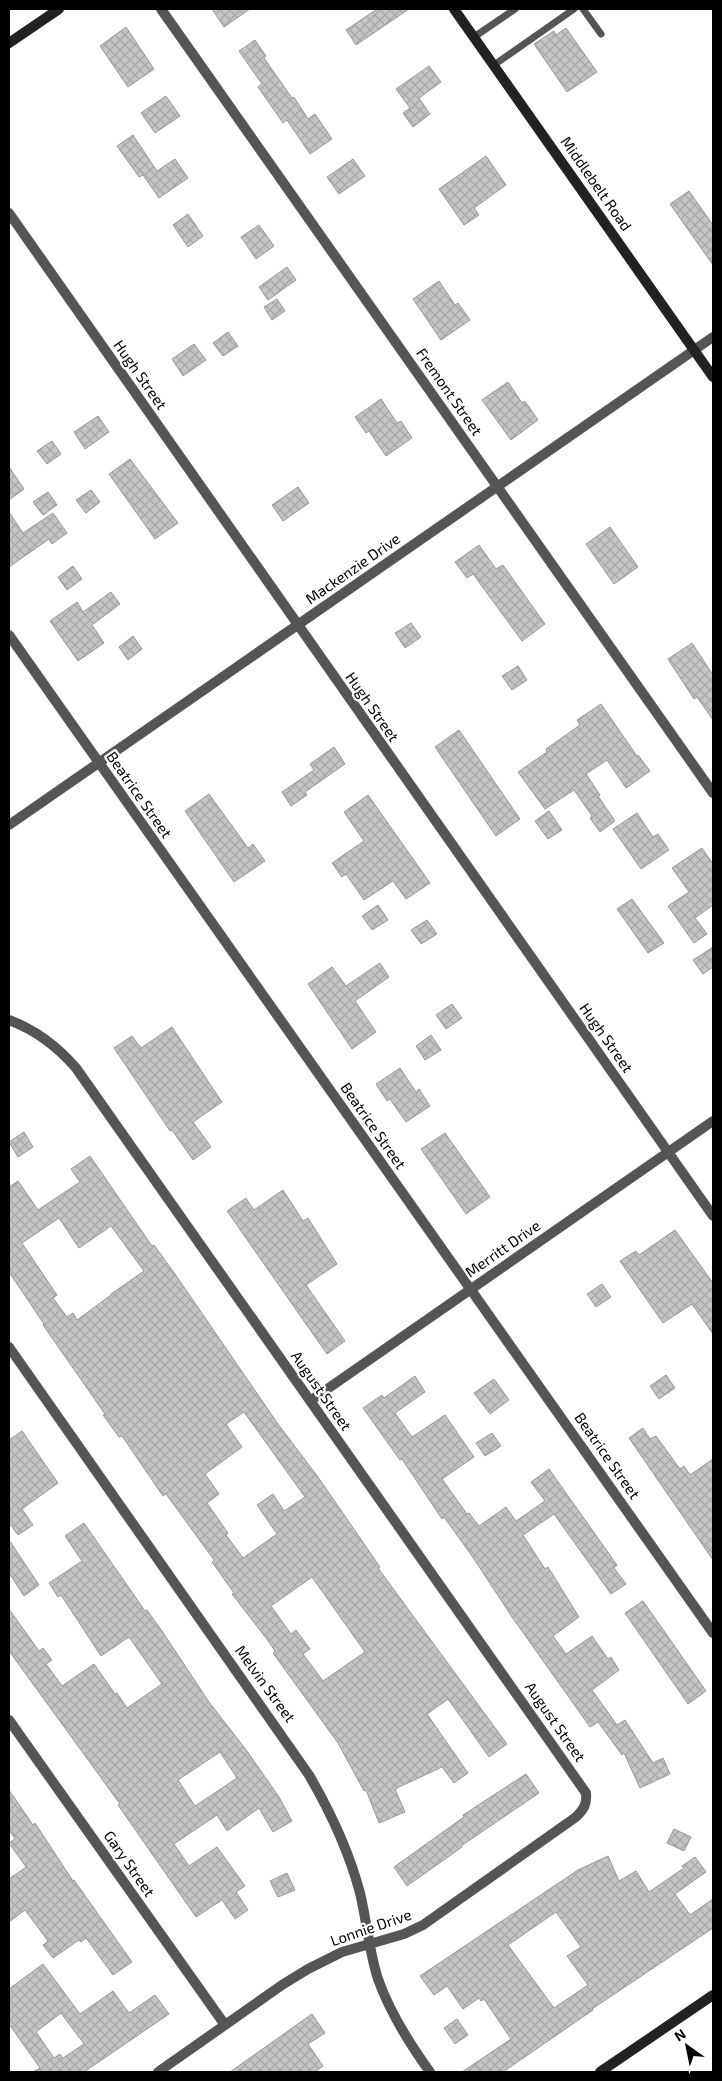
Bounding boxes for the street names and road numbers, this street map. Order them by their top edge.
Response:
street label: Middlebelt Road [558,133,636,234]
street label: Hugh Street [110,336,171,413]
street label: Fremont Street [413,344,487,439]
street label: Mackenzie Drive [302,529,403,607]
street label: Hugh Street [342,668,403,745]
street label: Beatrice Street [103,748,176,841]
street label: Hugh Street [576,999,637,1076]
street label: Beatrice Street [337,1079,410,1172]
street label: Merritt Drive [461,1216,543,1281]
street label: August Street [288,1347,356,1434]
street label: Beatrice Street [571,1409,644,1502]
street label: Melvin Street [232,1641,300,1726]
street label: August Street [522,1678,590,1765]
street label: Gary Street [101,1827,159,1900]
street label: Lonnie Drive [328,1905,413,1949]

